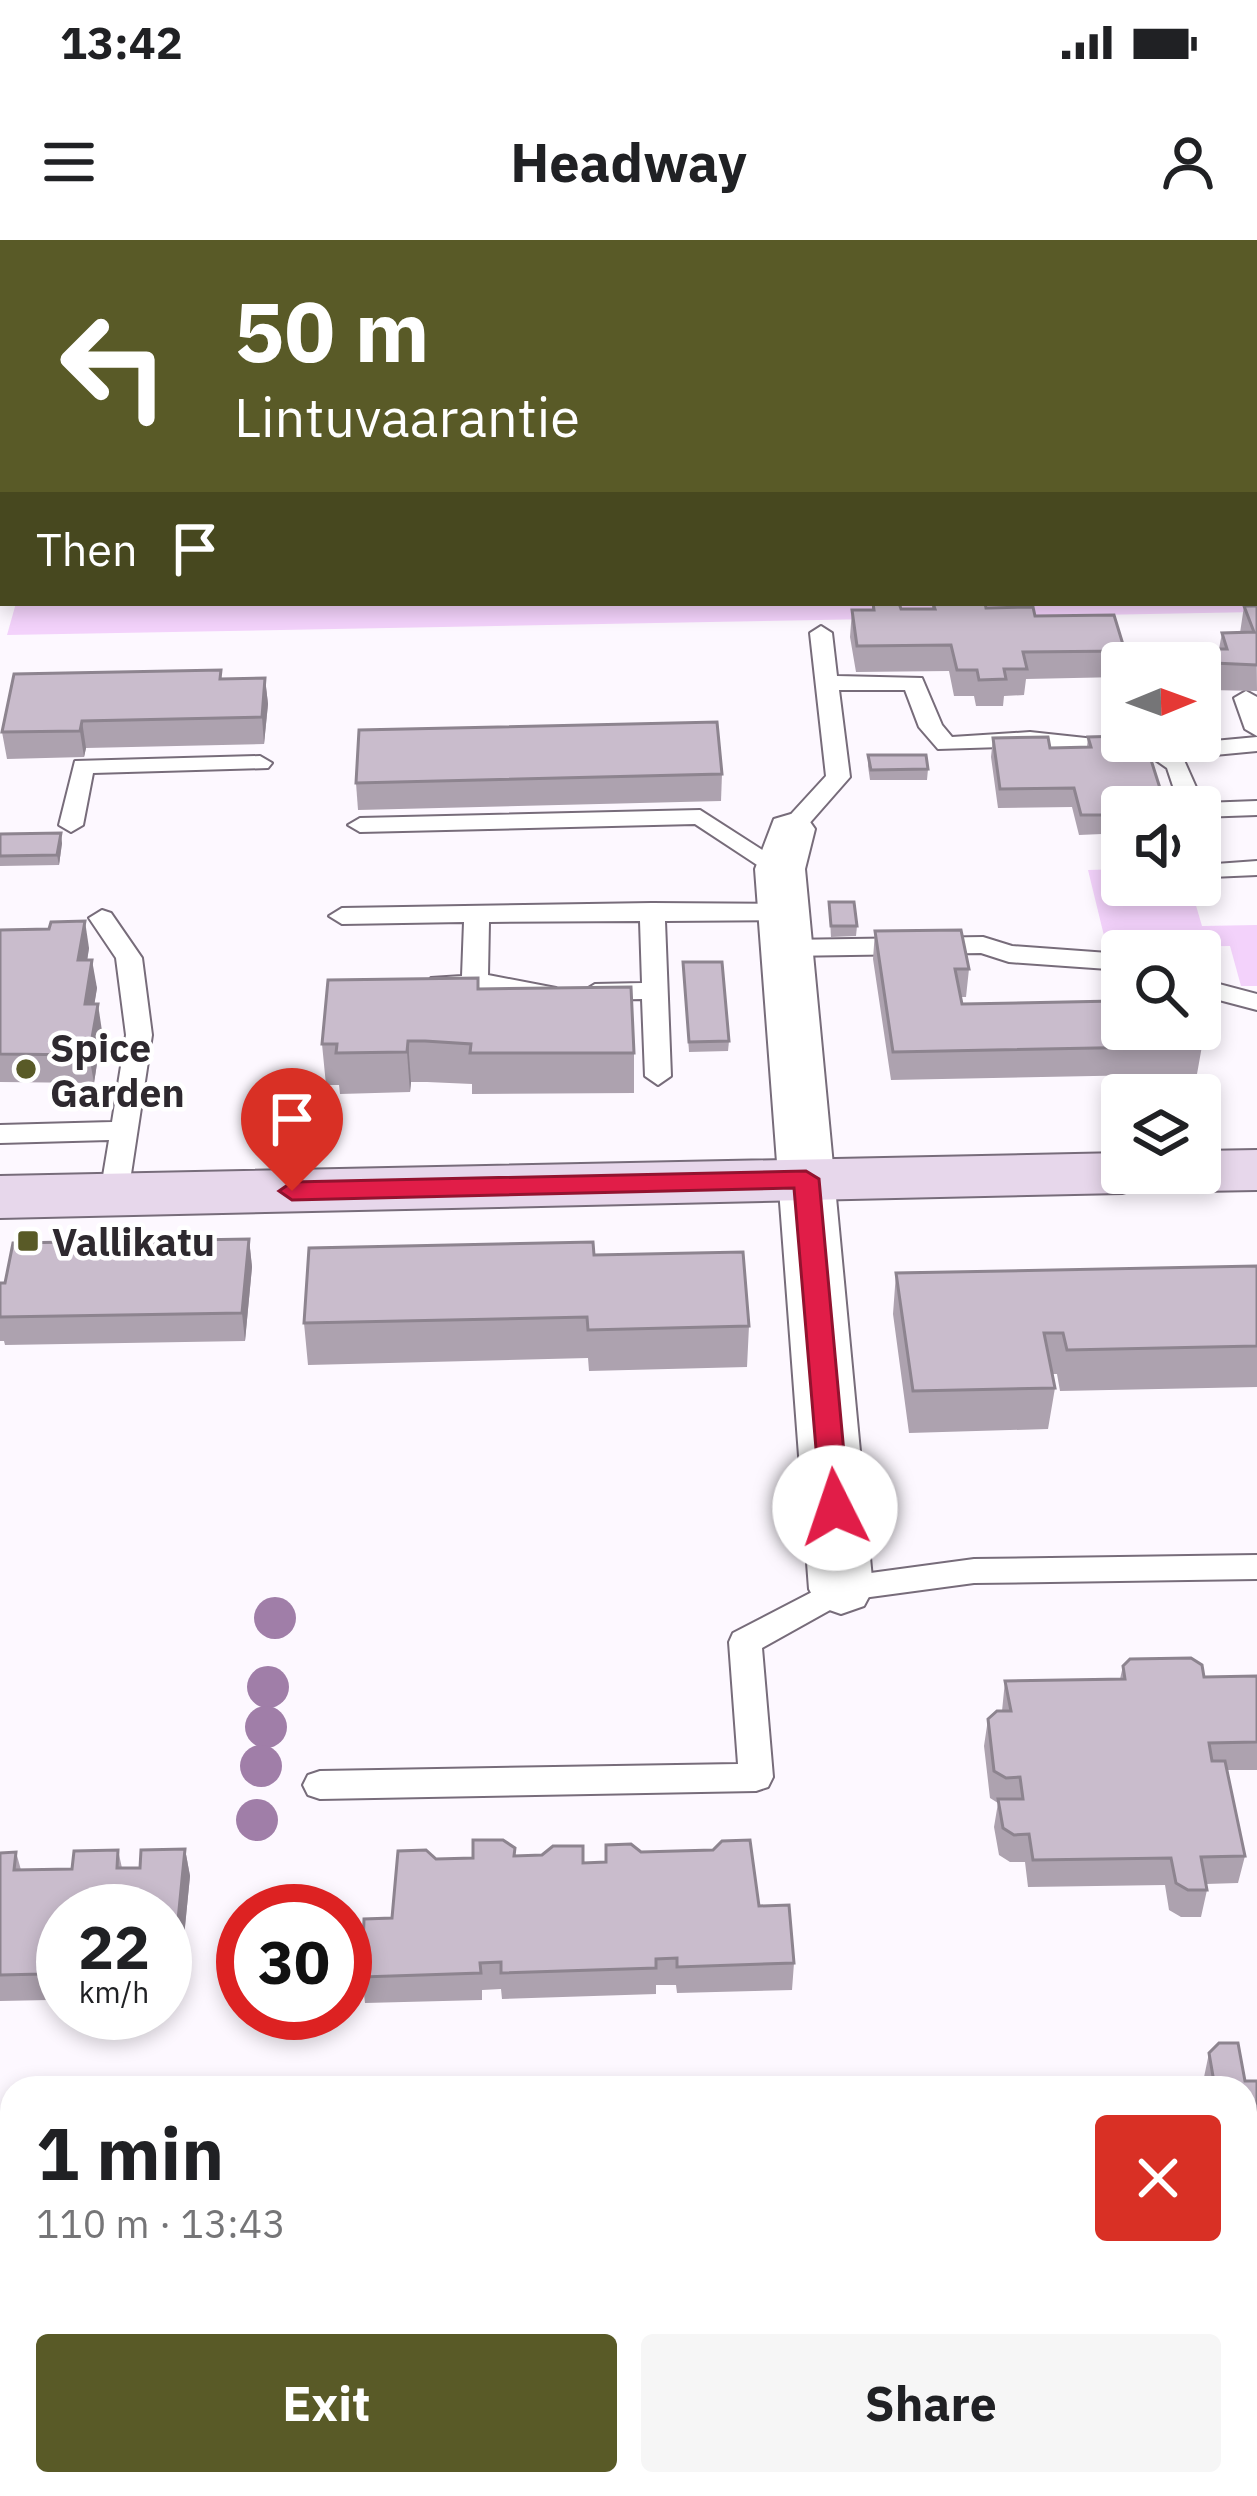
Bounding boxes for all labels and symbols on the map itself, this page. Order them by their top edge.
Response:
north arrow [1101,642,1221,762]
place label: Spice Garden [50,1022,185,1118]
marker: Spice Garden [13,1056,39,1082]
pin [241,1068,343,1191]
place label: Vallikatu [52,1216,215,1267]
marker: Vallikatu [15,1228,41,1254]
position arrow [772,1445,898,1571]
speed limit sign: 30 [216,1884,372,2040]

